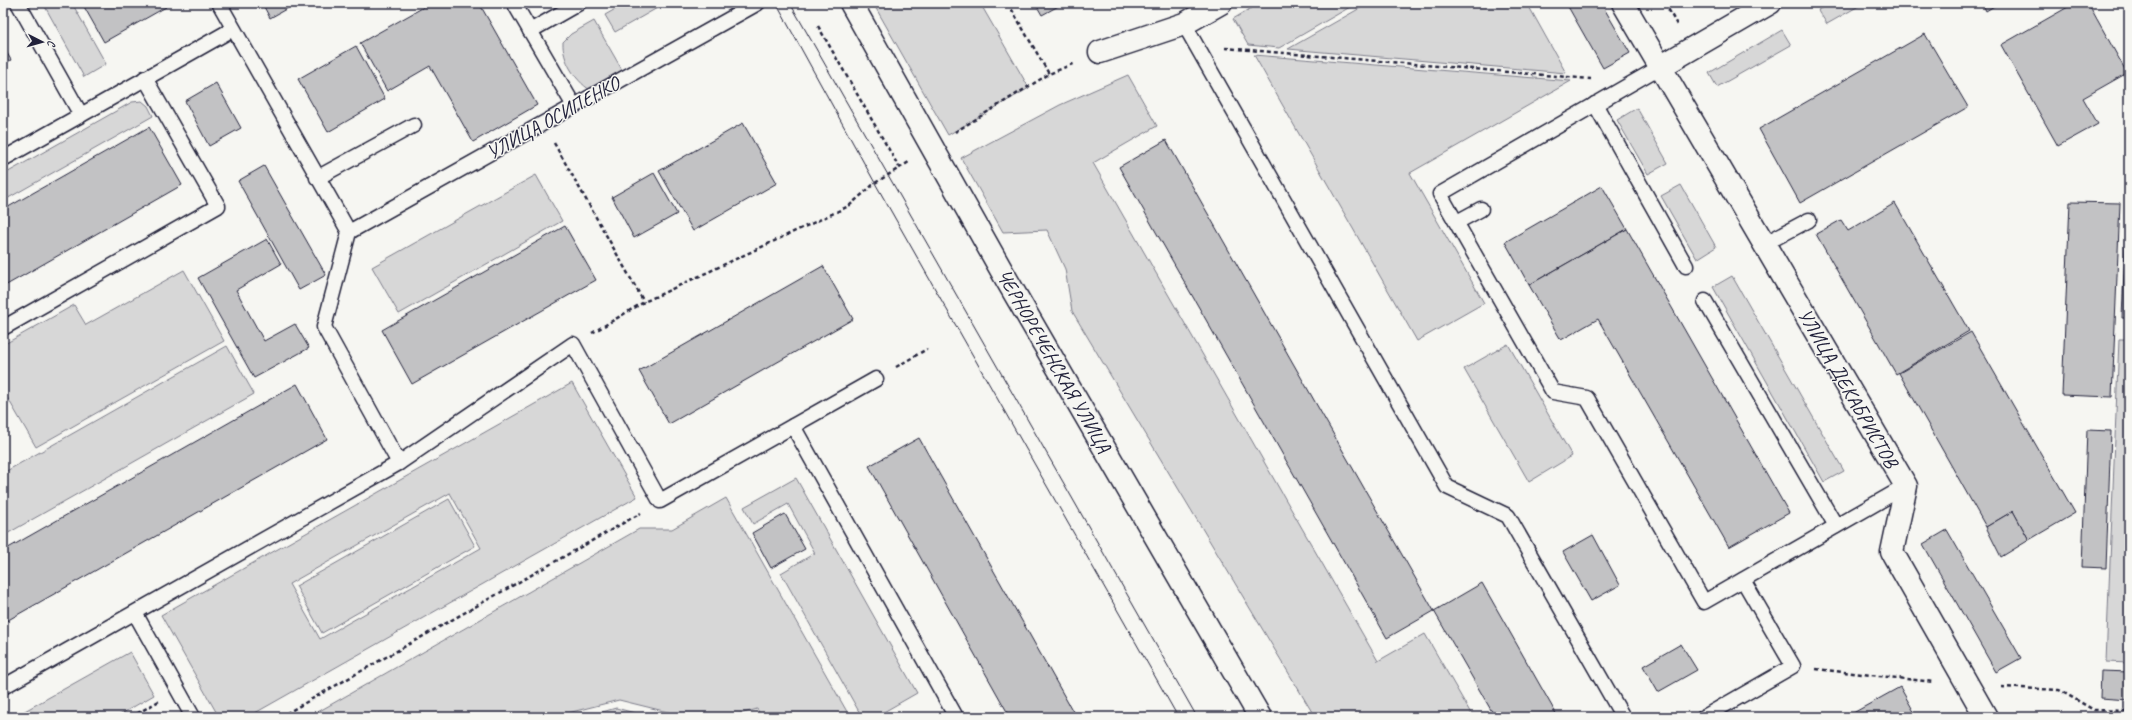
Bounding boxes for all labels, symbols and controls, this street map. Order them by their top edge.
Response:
north arrow [22,22,62,62]
text: С [45,40,59,48]
street label: УЛИЦА ОСИПЕНКО [482,70,626,165]
street label: ЧЕРНОРЕЧЕНСКАЯ УЛИЦА [991,265,1117,458]
street label: УЛИЦА ДЕКАБРИСТОВ [1792,304,1905,474]

